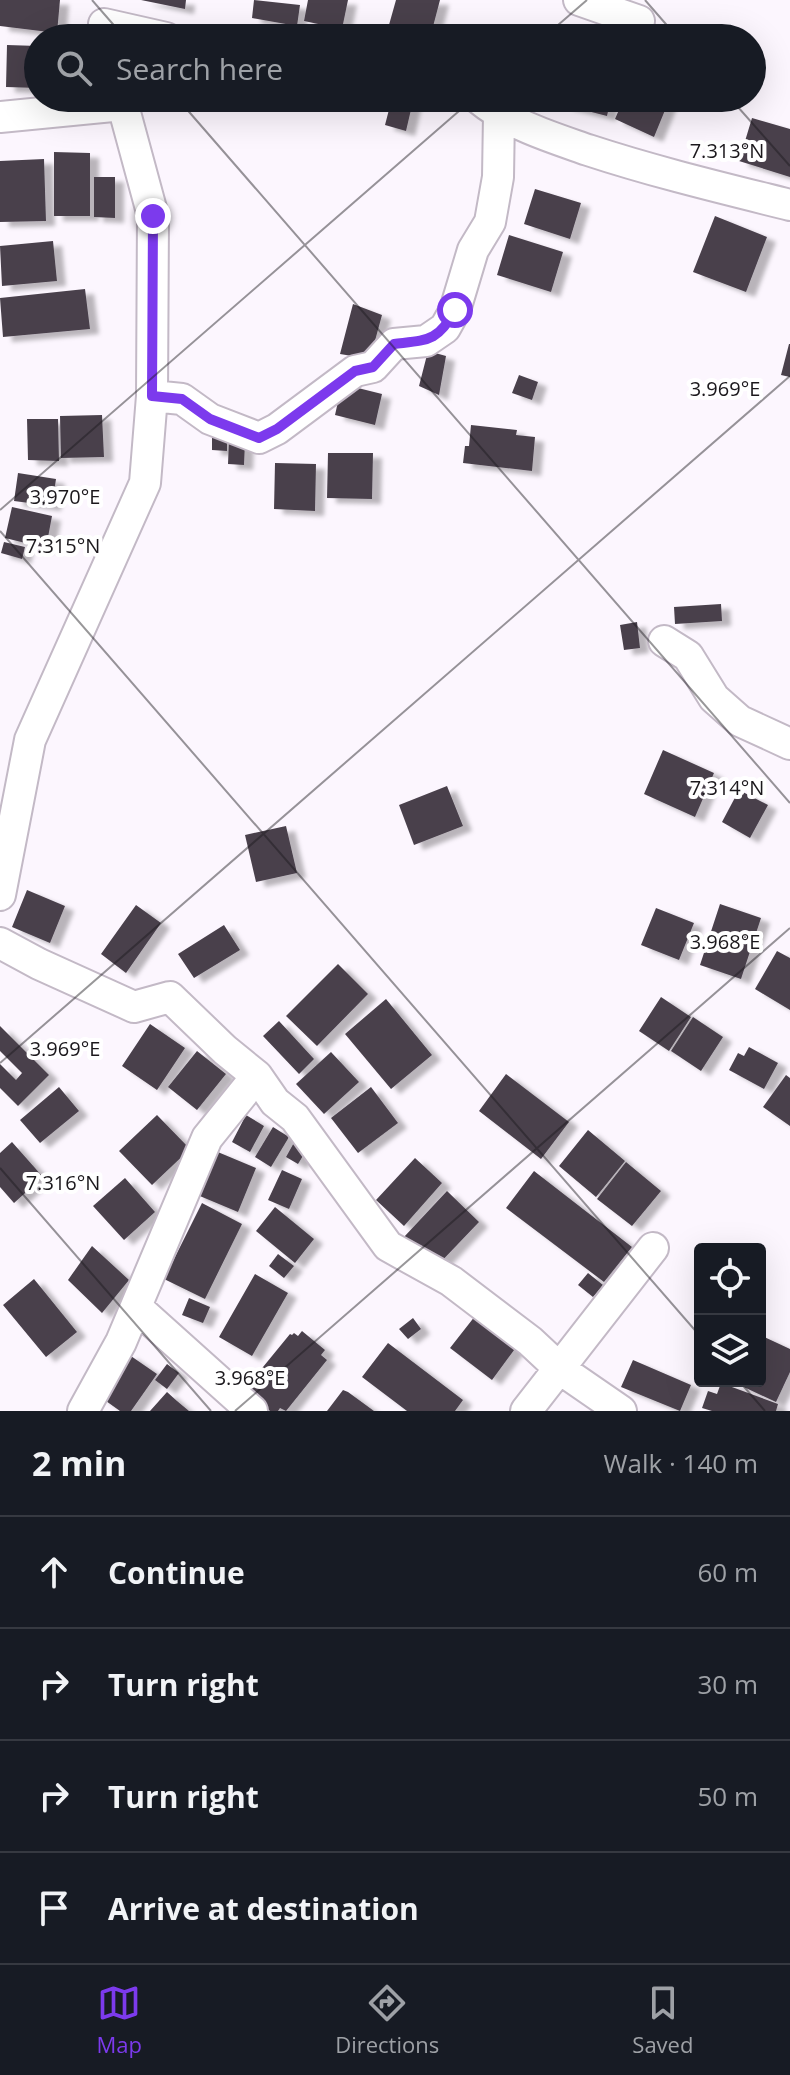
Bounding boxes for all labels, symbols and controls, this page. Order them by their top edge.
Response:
search box [24,24,766,112]
icon: search [52,46,96,90]
text: Search here [116,48,283,89]
text: 7.313°N [690,137,764,164]
route end [135,198,171,234]
route start [437,292,473,328]
text: 3.969°E [690,375,760,402]
text: 3.970°E [30,483,100,510]
text: 7.315°N [26,532,100,559]
text: 7.314°N [690,774,764,801]
text: 3.968°E [690,928,760,955]
text: 3.969°E [30,1035,100,1062]
text: 7.316°N [26,1169,100,1196]
map controls [694,1243,766,1387]
button: locate [694,1243,766,1315]
button: layers [694,1315,766,1387]
text: 3.968°E [215,1364,285,1391]
text: 2 min [32,1440,126,1486]
text: Walk · 140 m [604,1445,758,1481]
icon: ahead [32,1550,76,1594]
text: Continue [108,1552,245,1593]
text: 60 m [697,1554,758,1590]
icon: right [32,1662,76,1706]
text: Turn right [108,1664,259,1705]
text: 30 m [697,1666,758,1702]
icon: right [32,1774,76,1818]
text: Turn right [108,1776,259,1817]
text: 50 m [697,1778,758,1814]
icon: arrive [32,1886,76,1930]
text: Arrive at destination [108,1888,419,1929]
tab: Map [97,1981,142,2059]
tab: Directions [335,1981,439,2059]
tab: Saved [632,1981,693,2059]

